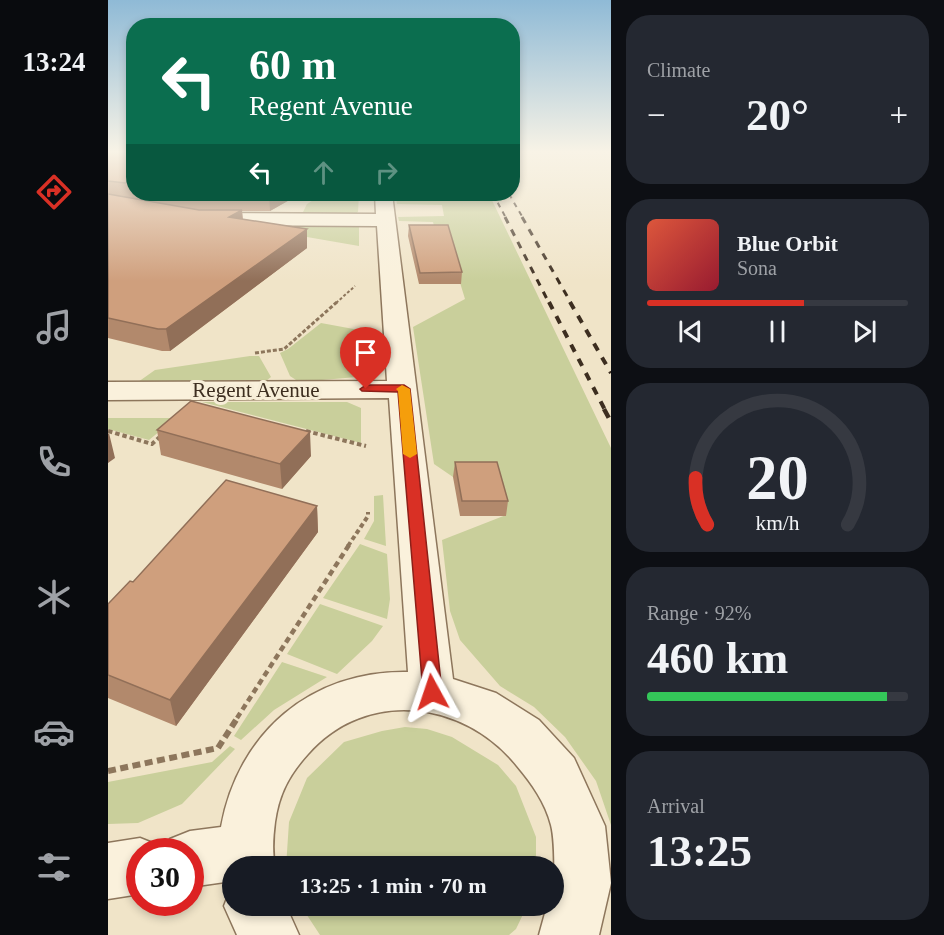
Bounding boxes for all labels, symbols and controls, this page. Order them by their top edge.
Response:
icon: left [150,42,228,120]
text: 60 m [249,42,337,88]
text: 13:24 [23,47,86,77]
text: Climate [647,59,710,81]
text: 20° [746,90,809,140]
text: Regent Avenue [249,91,413,121]
text: − [647,97,666,133]
text: + [889,97,908,133]
icon: left [244,156,277,189]
icon: ahead [307,156,340,189]
icon: right [370,156,403,189]
icon: directions [33,171,75,213]
text: Blue Orbit [737,231,838,256]
text: Sona [737,257,777,279]
icon: music [33,306,75,348]
icon: previous [674,315,707,348]
icon: pause [761,315,794,348]
icon: next [848,315,881,348]
pin [340,327,391,389]
icon: arrive [349,336,382,369]
street label: Regent Avenue [192,378,320,402]
icon: phone [33,441,75,483]
text: 20 [746,443,809,512]
text: km/h [755,511,800,535]
icon: climate [33,576,75,618]
text: Range · 92% [647,602,751,624]
text: 460 km [647,633,788,683]
position arrow [400,660,464,724]
icon: car [33,711,75,753]
text: Arrival [647,795,705,817]
text: 13:25 [647,826,752,876]
speed limit sign: 30 [126,838,204,916]
icon: filters [33,846,75,888]
text: 13:25 · 1 min · 70 m [300,873,487,898]

